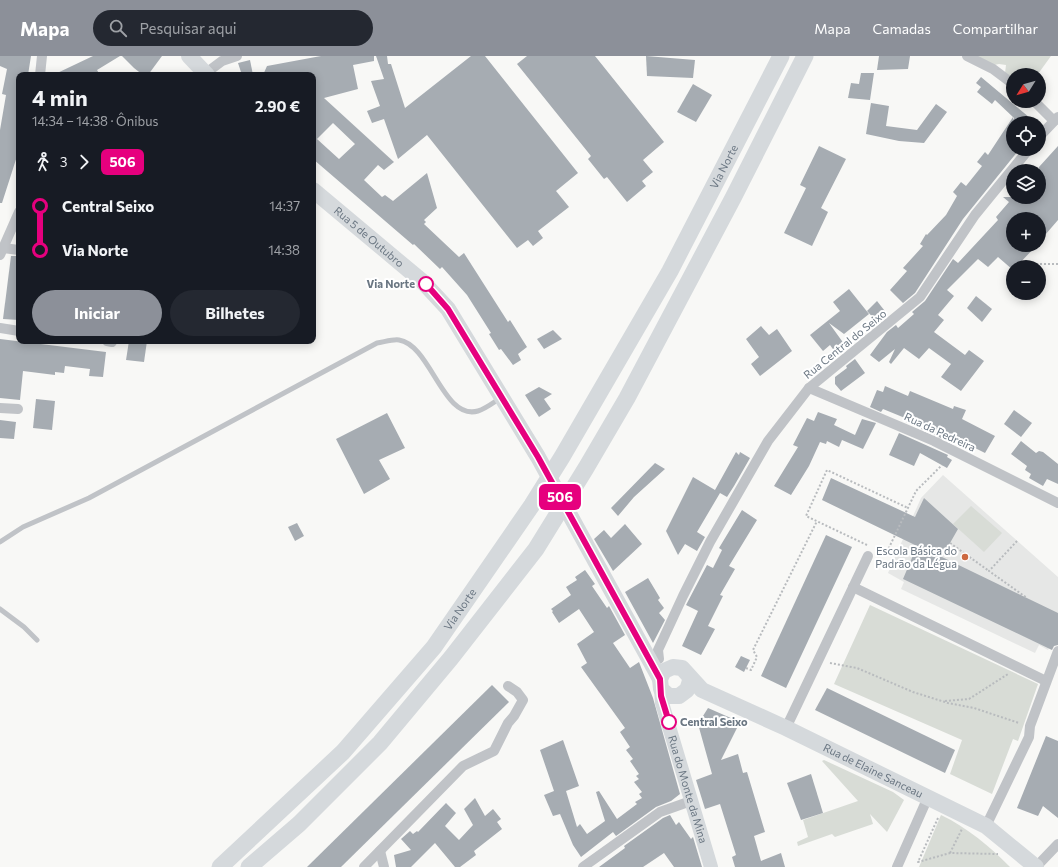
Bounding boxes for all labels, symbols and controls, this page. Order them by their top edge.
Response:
search box [93,10,373,46]
text: Mapa [20,17,69,40]
icon: search [107,17,129,39]
text: Pesquisar aqui [139,19,237,37]
text: Mapa [814,20,851,37]
text: Camadas [873,20,931,37]
text: Compartilhar [953,20,1038,37]
north arrow [1006,68,1046,108]
map controls [1006,68,1046,300]
text: 4 min [32,84,88,111]
text: 2.90 € [255,97,300,115]
text: 14:34 – 14:38 · Ônibus [32,113,158,129]
button: locate [1006,116,1046,156]
street label: Via Norte [707,142,740,191]
icon: walk [32,151,54,173]
icon: forward [73,151,95,173]
text: 506 [109,153,136,170]
text: 3 [60,154,67,170]
button: layers [1006,164,1046,204]
text: Central Seixo [62,197,154,215]
text: 14:37 [269,198,300,214]
street label: Rua 5 de Outubro [332,203,407,270]
button: + [1006,212,1046,252]
text: Via Norte [62,241,128,259]
text: 14:38 [268,242,300,258]
button: − [1006,260,1046,300]
marker: Via Norte [418,276,434,292]
place label: Via Norte [366,277,415,290]
button: Iniciar [32,290,162,336]
button: Bilhetes [170,290,300,336]
street label: Rua Central do Seixo [801,306,889,381]
street label: Rua da Pedreira [902,409,978,454]
line badge: 506 [537,484,583,510]
text: 506 [547,488,573,505]
place label: Escola Básica do Padrão da Légua [875,544,957,570]
marker: Escola Básica do Padrão da Légua [960,552,970,562]
street label: Via Norte [441,586,479,632]
marker: Central Seixo [661,714,677,730]
place label: Central Seixo [680,715,748,728]
street label: Rua do Monte da Mina [666,734,710,844]
street label: Rua de Elaine Sanceau [821,740,925,800]

